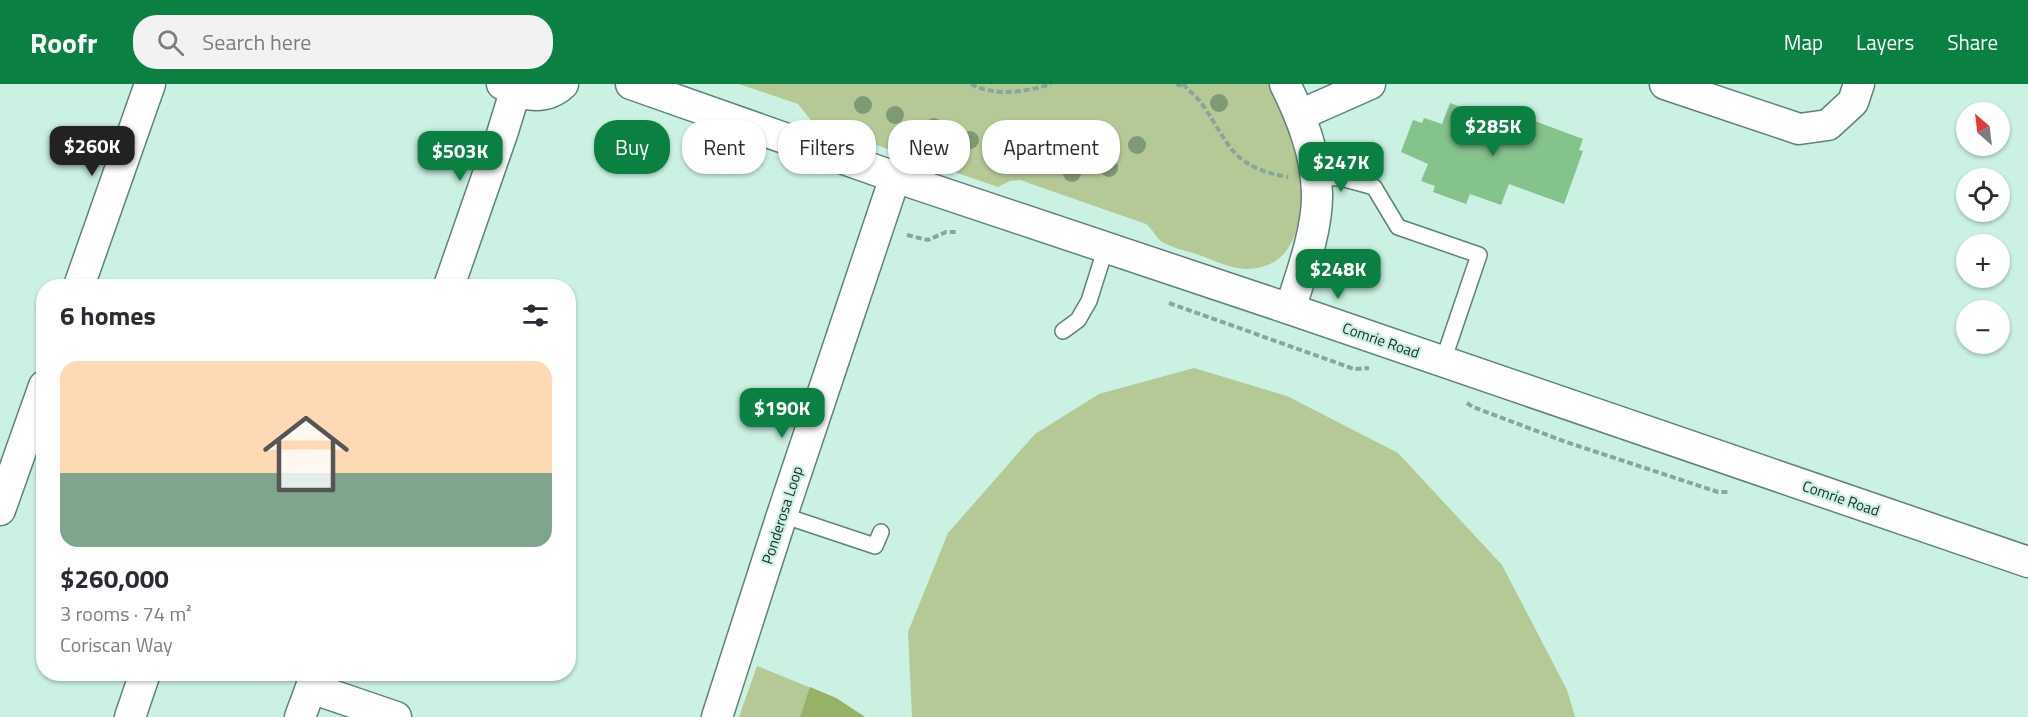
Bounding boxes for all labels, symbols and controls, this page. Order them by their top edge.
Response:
search box [133,15,553,69]
text: Roofr [30,21,97,64]
text: Search here [202,25,311,59]
icon: search [154,26,187,59]
text: Map [1784,26,1823,58]
text: Layers [1856,26,1914,58]
text: Share [1947,26,1998,58]
north arrow [1956,102,2010,156]
map controls [1956,102,2010,354]
pin: $285K [1451,106,1535,157]
text: $285K [1465,110,1521,141]
chip: Buy [594,120,670,174]
chip: Rent [682,120,766,174]
chip: Filters [778,120,876,174]
chip: New [888,120,970,174]
chip: Apartment [982,120,1120,174]
pin: $260K [50,126,134,177]
text: $260K [64,130,120,161]
pin: $503K [418,131,502,182]
text: $503K [432,135,488,166]
pin: $247K [1299,142,1383,193]
text: $247K [1313,146,1369,177]
button: locate [1956,168,2010,222]
button: + [1956,234,2010,288]
pin: $248K [1296,249,1380,300]
text: $248K [1310,253,1366,284]
text: 6 homes [60,296,156,335]
icon: filters [519,299,552,332]
button: − [1956,300,2010,354]
street label: Comrie Road [1339,316,1423,364]
pin: $190K [740,388,824,439]
text: $190K [754,392,810,423]
icon: home [252,400,360,508]
street label: Ponderosa Loop [755,463,809,567]
street label: Comrie Road [1799,474,1883,522]
text: $260,000 [60,559,169,598]
text: 3 rooms · 74 m² [60,598,192,629]
text: Coriscan Way [60,629,173,660]

